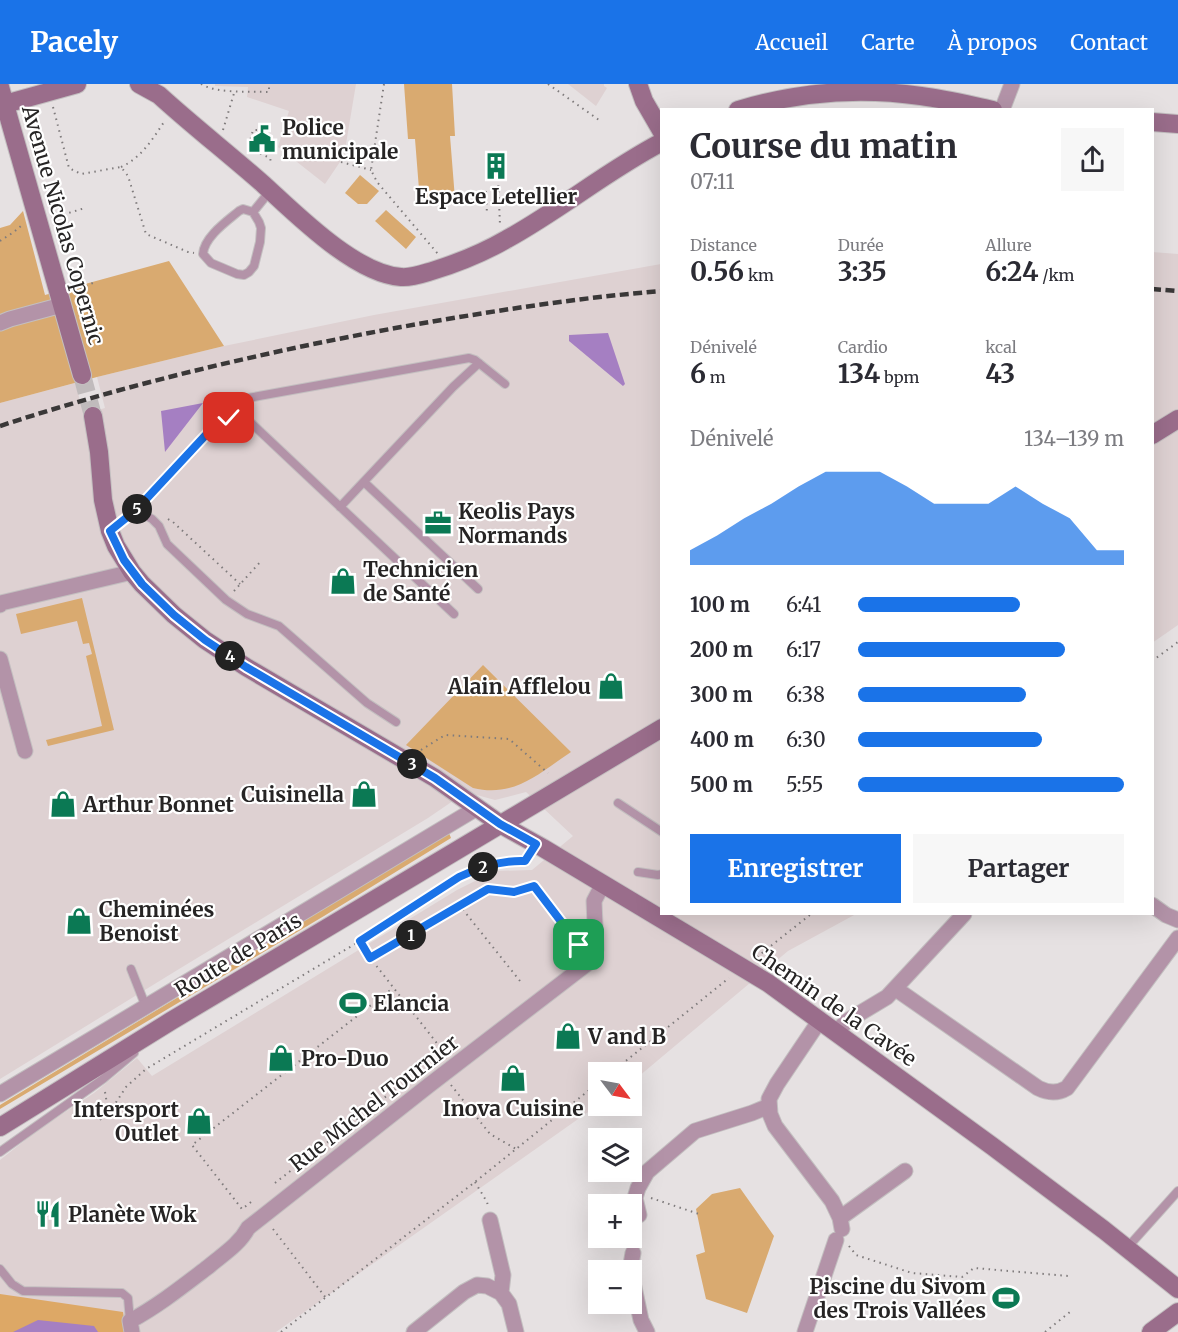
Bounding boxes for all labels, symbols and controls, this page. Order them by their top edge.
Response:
text: Pacely [30,24,118,60]
text: Accueil [755,29,828,56]
text: Carte [861,29,915,56]
text: À propos [948,29,1037,56]
text: Contact [1070,29,1148,56]
street label: Avenue Nicolas Copernic [16,101,110,348]
place label: Police municipale [282,114,398,165]
public building icon: Police municipale [247,124,277,154]
text: Course du matin [690,126,957,167]
button: share [1061,128,1124,191]
building icon: Espace Letellier [481,151,511,181]
text: 07:11 [690,169,734,194]
place label: Espace Letellier [415,183,578,210]
text: Distance [690,235,757,255]
text: Durée [838,235,884,255]
text: Allure [985,235,1032,255]
text: 0.56 [690,255,744,288]
text: 3:35 [838,255,887,288]
text: 6:24 [985,255,1038,288]
text: km [744,265,774,285]
text: /km [1038,265,1074,285]
text: Dénivelé [690,337,757,357]
text: Cardio [838,337,888,357]
text: kcal [985,337,1017,357]
text: 6 [690,357,706,390]
text: 134 [838,357,880,390]
text: 43 [985,357,1015,390]
text: m [706,367,726,387]
text: bpm [880,367,919,387]
pin [203,392,254,443]
icon: check [212,401,245,434]
text: Dénivelé [690,426,774,451]
text: 134–139 m [1024,426,1124,451]
pin: 5 [122,494,152,524]
place label: Keolis Pays Normands [458,498,575,549]
text: 5 [132,499,142,519]
office icon: Keolis Pays Normands [423,508,453,538]
place label: Technicien de Santé [363,556,478,607]
shop icon: Technicien de Santé [328,566,358,596]
text: 100 m [690,592,750,617]
text: 6:41 [786,592,821,617]
text: 200 m [690,637,753,662]
text: 6:17 [786,637,821,662]
pin: 4 [215,641,245,671]
text: 4 [225,646,235,666]
shop icon: Alain Afflelou [596,671,626,701]
place label: Alain Afflelou [447,673,591,700]
text: 300 m [690,682,753,707]
text: 6:38 [786,682,825,707]
text: 400 m [690,727,754,752]
text: 6:30 [786,727,826,752]
pin: 3 [397,749,427,779]
text: 3 [407,754,417,774]
text: 500 m [690,772,753,797]
text: 5:55 [786,772,823,797]
shop icon: Cuisinella [349,779,379,809]
place label: Cuisinella [241,781,344,808]
shop icon: Arthur Bonnet [48,789,78,819]
place label: Arthur Bonnet [82,791,235,818]
button: Enregistrer [690,834,901,903]
button: Partager [913,834,1124,903]
pin: 2 [468,852,498,882]
text: 2 [478,857,488,877]
place label: Cheminées Benoist [99,896,215,947]
shop icon: Cheminées Benoist [64,906,94,936]
street label: Route de Paris [170,907,306,1003]
pin [553,919,604,970]
pin: 1 [396,920,426,950]
text: 1 [407,925,415,945]
icon: arrive [562,928,595,961]
street label: Chemin de la Cavée [746,938,922,1072]
sports icon: Elancia [338,988,368,1018]
place label: Elancia [373,990,449,1017]
shop icon: V and B [553,1021,583,1051]
place label: V and B [587,1023,666,1050]
street label: Rue Michel Tournier [284,1029,464,1177]
shop icon: Pro-Duo [266,1043,296,1073]
place label: Pro-Duo [301,1045,389,1072]
north arrow [588,1062,642,1116]
map controls [588,1062,642,1314]
shop icon: Inova Cuisine [498,1063,528,1093]
place label: Inova Cuisine [442,1095,584,1122]
place label: Intersport Outlet [73,1096,180,1147]
shop icon: Intersport Outlet [184,1106,214,1136]
button: layers [588,1128,642,1182]
button: + [588,1194,642,1248]
restaurant icon: Planète Wok [33,1199,63,1229]
place label: Planète Wok [68,1201,197,1228]
button: − [588,1260,642,1314]
place label: Piscine du Sivom des Trois Vallées [809,1273,986,1324]
sports icon: Piscine du Sivom des Trois Vallées [991,1283,1021,1313]

